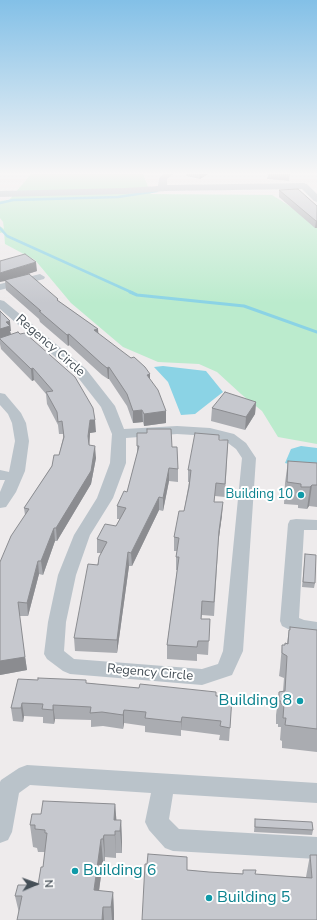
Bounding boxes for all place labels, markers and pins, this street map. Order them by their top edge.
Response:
place label: Building 10 [226,487,293,503]
marker: Building 10 [296,490,306,500]
place label: Building 8 [219,691,292,711]
marker: Building 8 [295,696,305,706]
place label: Building 6 [83,861,156,881]
marker: Building 6 [70,866,80,876]
place label: Building 5 [217,888,290,908]
marker: Building 5 [204,893,214,903]

